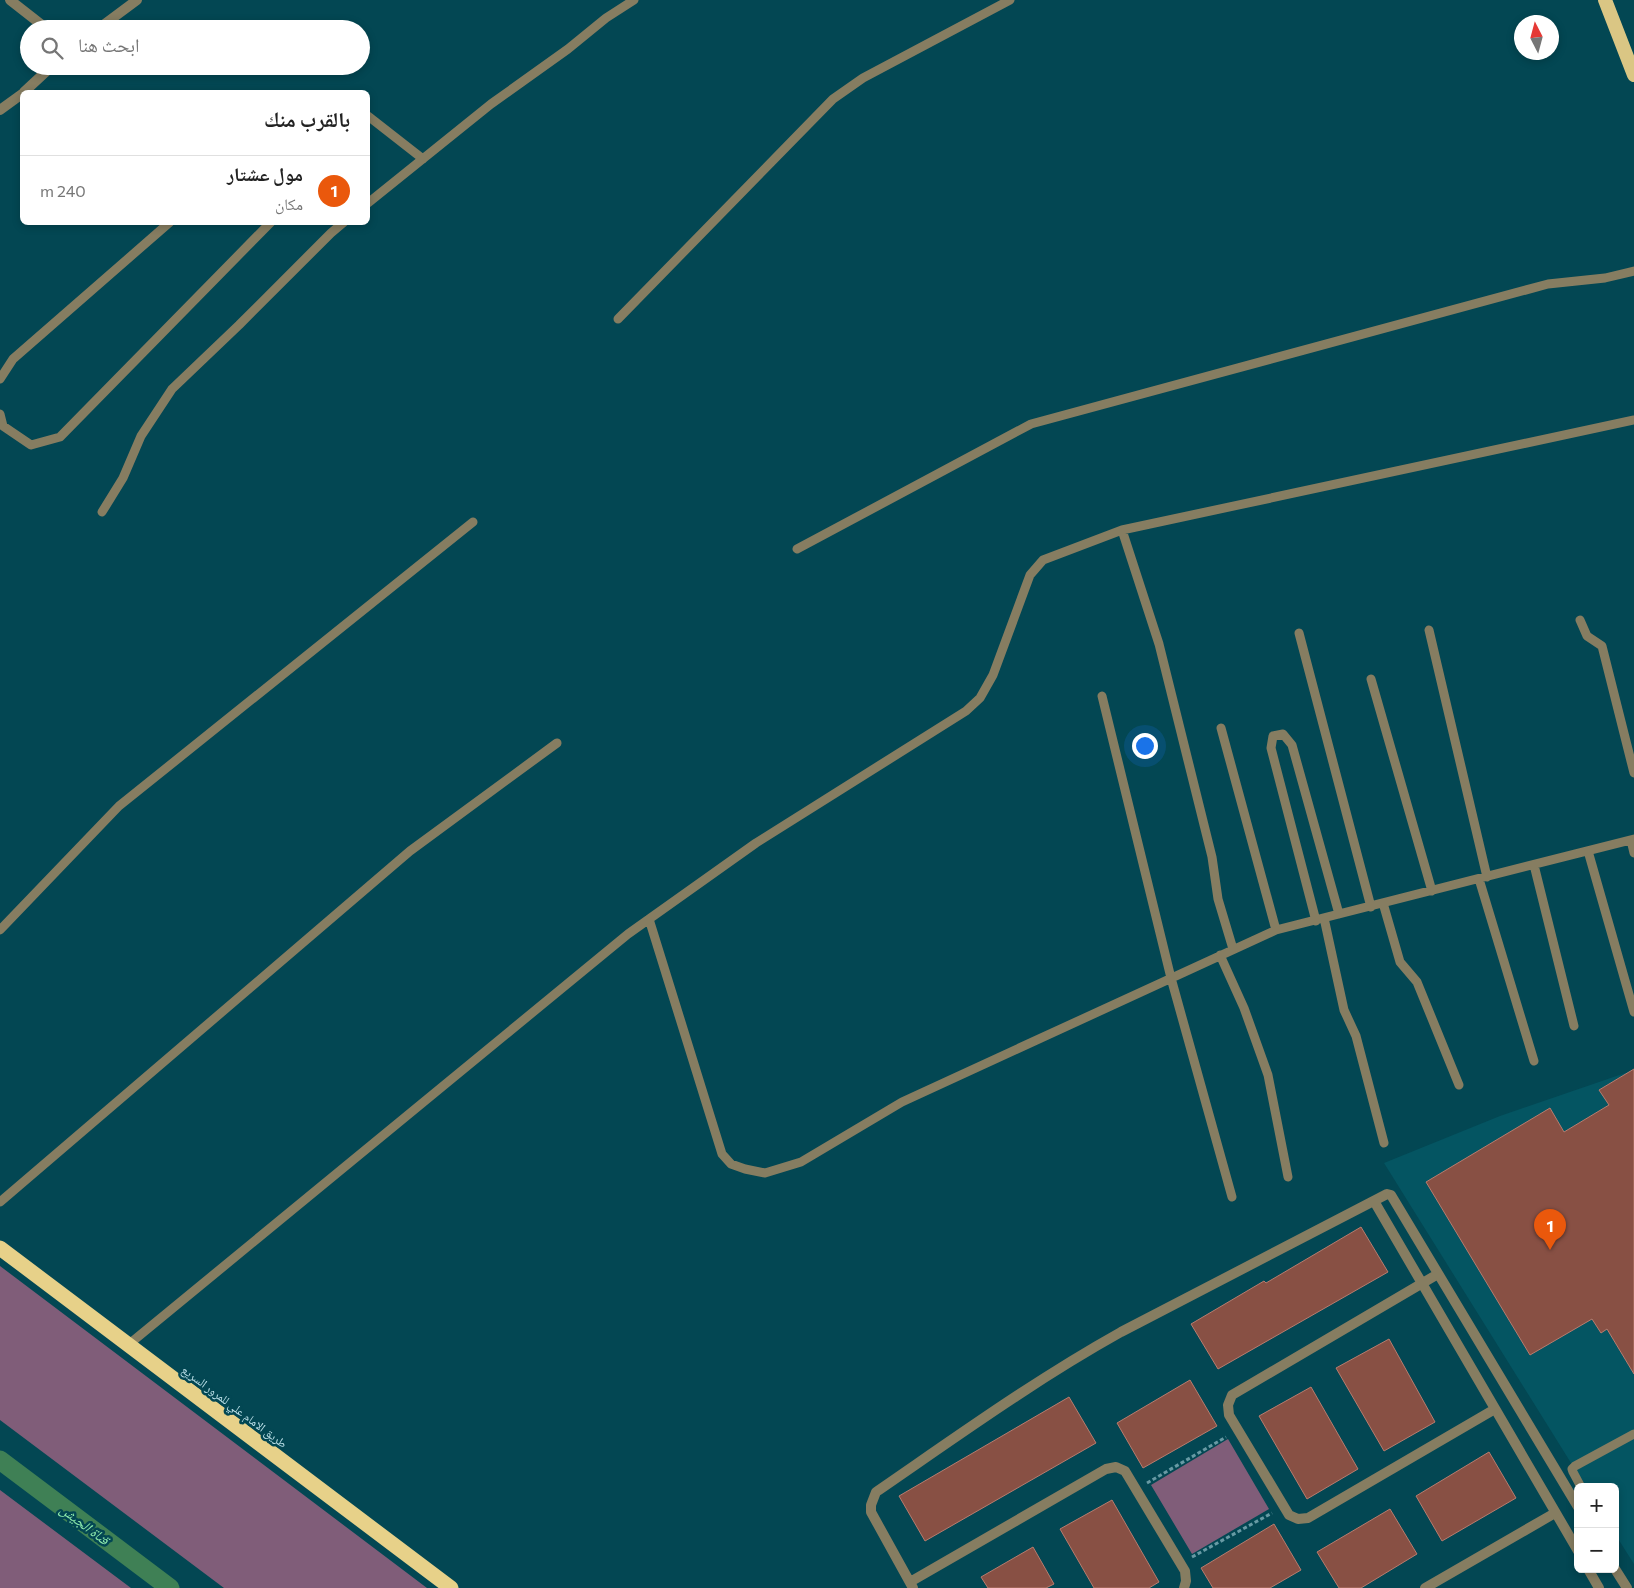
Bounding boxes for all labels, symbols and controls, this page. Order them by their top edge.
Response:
north arrow [1514,15,1559,60]
search box [20,20,370,75]
text: ابحث هنا [78,33,140,56]
icon: search [38,34,66,62]
text: بالقرب منك [264,106,350,131]
text: مول عشتار [227,162,303,185]
text: 240 m [40,181,86,200]
text: 1 [330,181,338,200]
text: مكان [275,194,303,213]
your location [1132,733,1158,759]
pin: 1 [1534,1209,1566,1250]
street label: طريق الامام علي للمرور السريع [177,1362,290,1453]
map controls [1574,1483,1619,1573]
button: + [1574,1483,1619,1528]
water label: قناة الجيش [57,1500,114,1550]
button: − [1574,1528,1619,1573]

